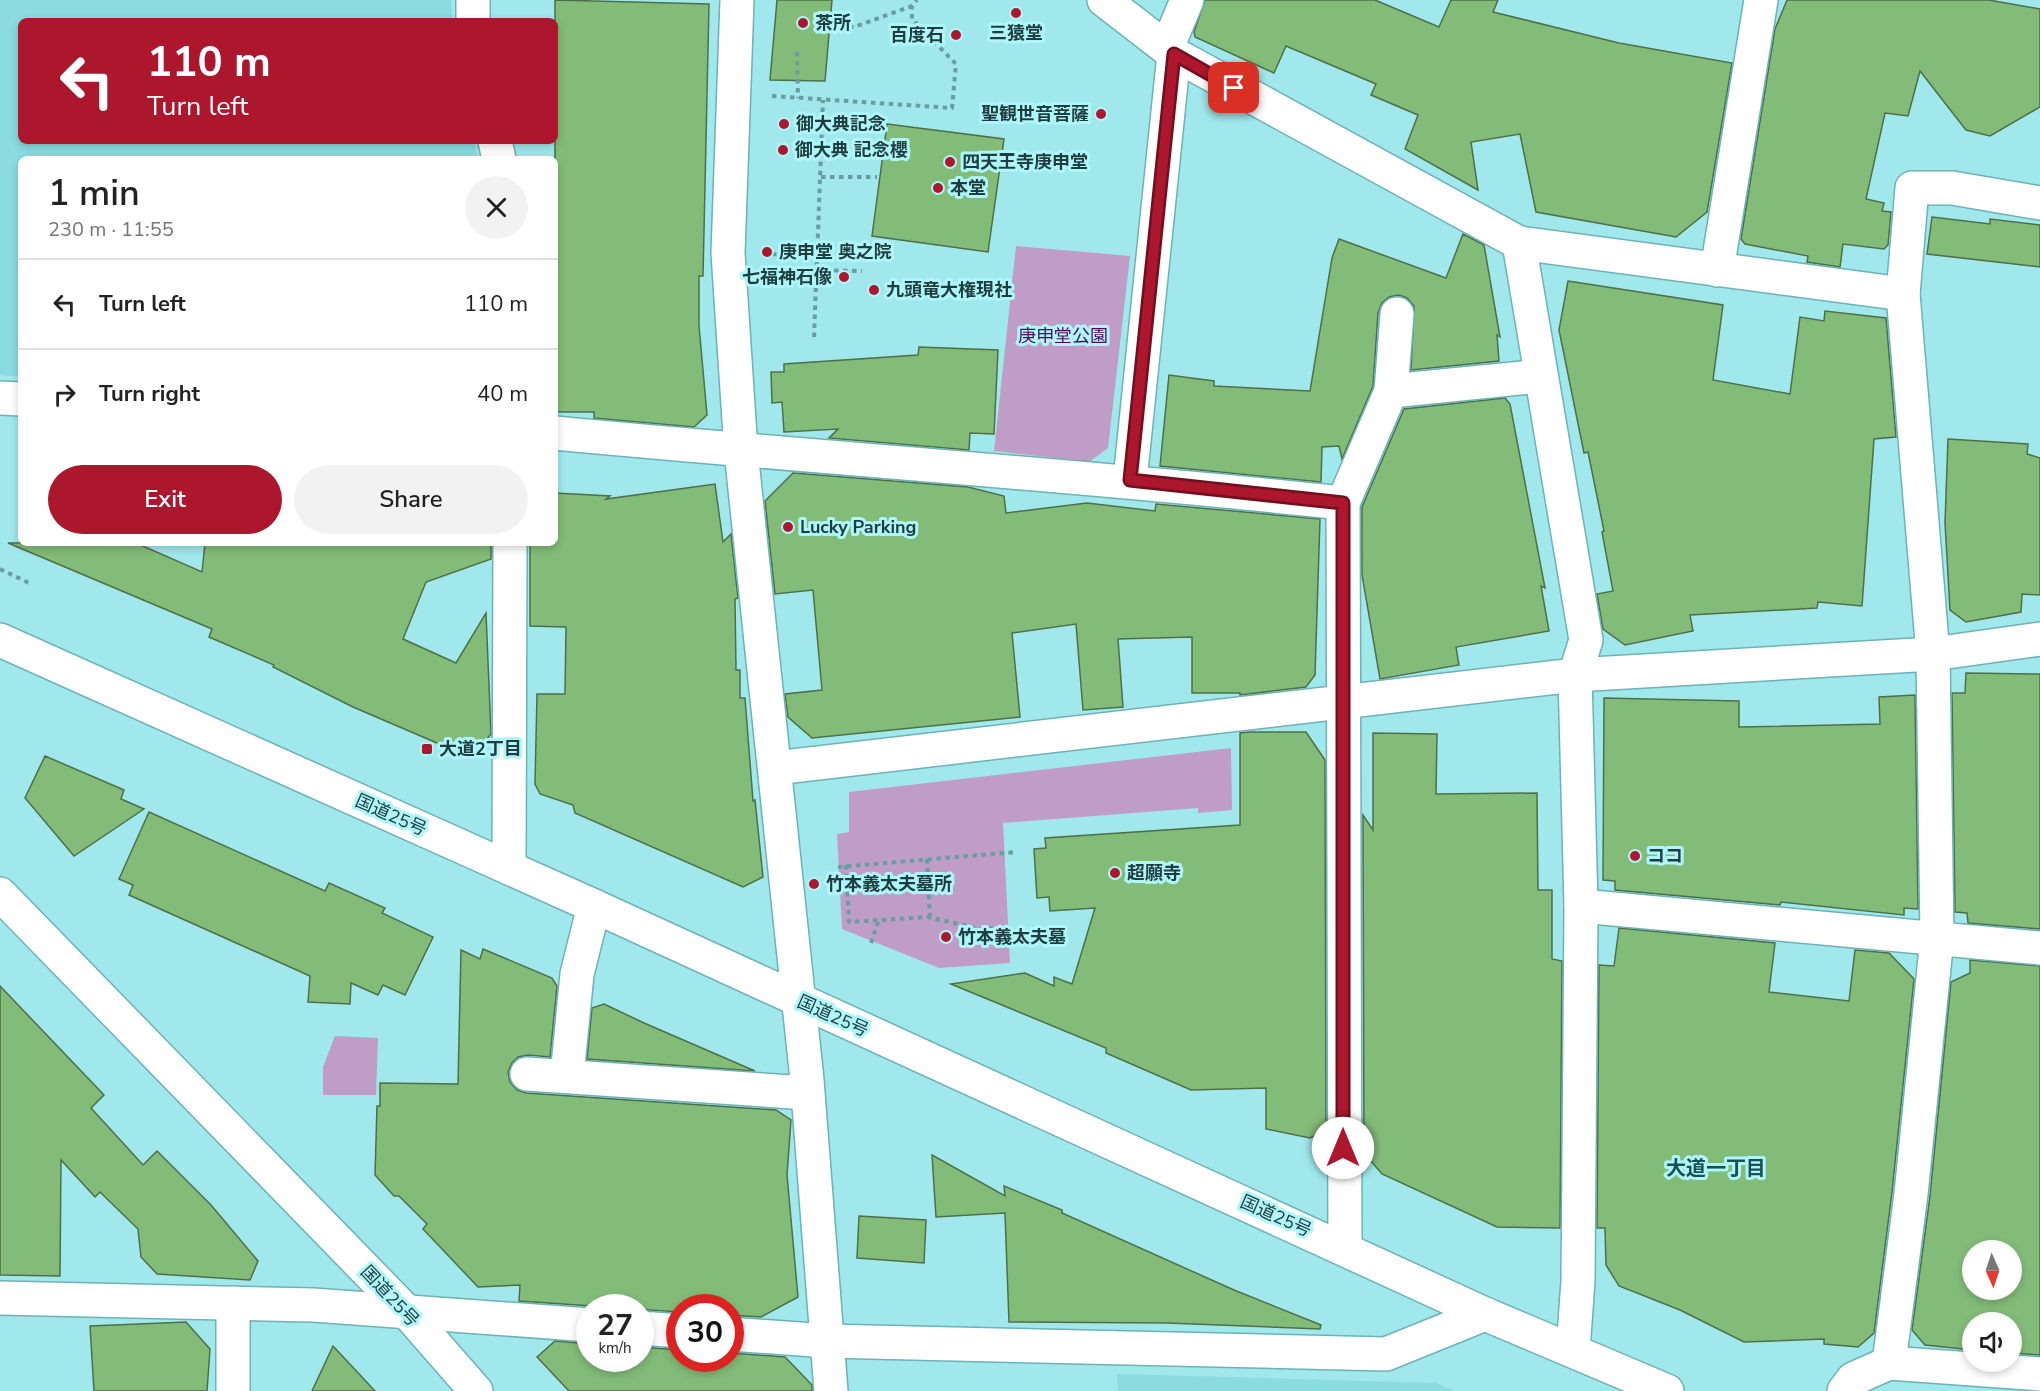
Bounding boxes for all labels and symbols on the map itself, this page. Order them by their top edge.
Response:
marker: 三猿堂 [1009,6,1023,20]
place label: 茶所 [815,11,851,35]
marker: 茶所 [796,16,810,30]
place label: 三猿堂 [989,21,1043,45]
place label: 百度石 [890,23,944,47]
marker: 百度石 [949,28,963,42]
pin [1208,62,1259,113]
place label: 聖観世音菩薩 [981,102,1089,126]
marker: 聖観世音菩薩 [1094,107,1108,121]
place label: 御大典記念 [795,112,886,136]
marker: 御大典記念 [777,117,791,131]
place label: 御大典 記念櫻 [794,138,908,162]
marker: 御大典 記念櫻 [776,143,790,157]
place label: 四天王寺庚申堂 [962,150,1088,174]
marker: 四天王寺庚申堂 [943,155,957,169]
place label: 本堂 [950,176,986,200]
marker: 本堂 [931,181,945,195]
place label: 庚申堂 奥之院 [779,240,892,264]
marker: 庚申堂 奥之院 [760,245,774,259]
place label: 七福神石像 [742,265,832,289]
marker: 七福神石像 [837,270,851,284]
place label: 九頭竜大権現社 [886,278,1012,302]
marker: 九頭竜大権現社 [867,283,881,297]
park label: 庚申堂公園 [1018,324,1108,348]
place label: Lucky Parking [800,515,916,539]
marker: Lucky Parking [781,520,795,534]
place label: 大道2丁目 [439,737,522,761]
marker: 大道2丁目 [420,742,434,756]
street label: 国道25号 [352,789,430,841]
place label: ココ [1647,844,1683,868]
marker: ココ [1628,849,1642,863]
place label: 超願寺 [1127,861,1181,885]
marker: 超願寺 [1108,866,1122,880]
place label: 竹本義太夫墓所 [826,872,952,896]
marker: 竹本義太夫墓所 [807,877,821,891]
place label: 竹本義太夫墓 [958,925,1066,949]
marker: 竹本義太夫墓 [939,930,953,944]
street label: 国道25号 [794,990,872,1042]
position arrow [1311,1116,1375,1180]
district label: 大道一丁目 [1666,1155,1766,1182]
street label: 国道25号 [1237,1190,1315,1242]
north arrow [1962,1240,2022,1300]
street label: 国道25号 [355,1260,425,1332]
speed limit sign: 30 [666,1294,744,1372]

